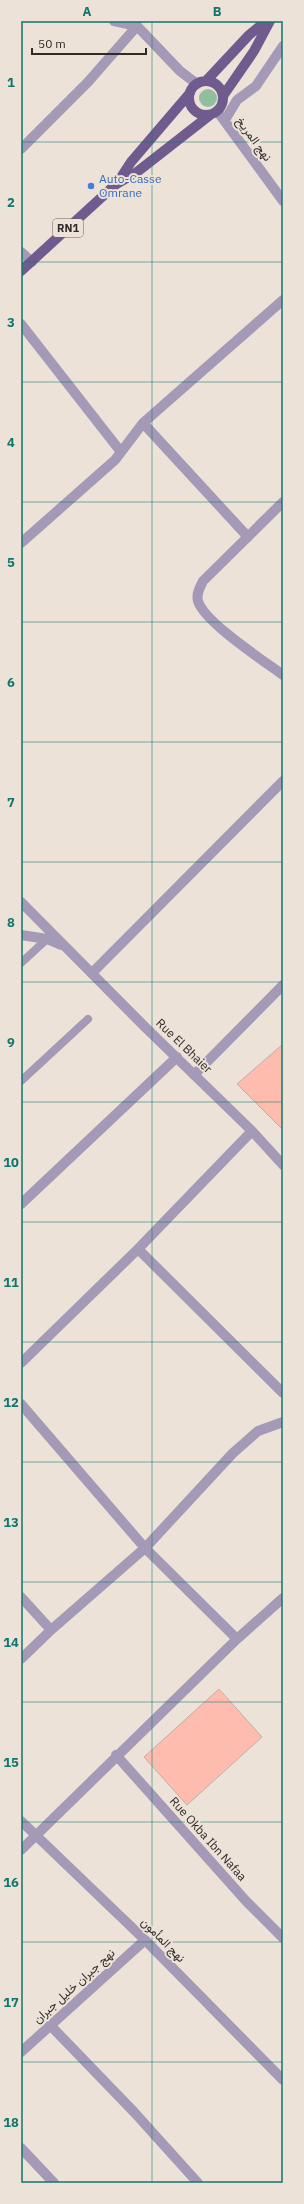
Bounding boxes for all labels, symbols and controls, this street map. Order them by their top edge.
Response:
text: A [83,3,92,20]
text: B [213,3,222,20]
scale bar [32,30,146,56]
text: 50 m [38,36,66,51]
text: 1 [7,74,15,91]
street label: نهج المريخ [232,114,275,165]
place label: Auto-Casse Omrane [99,171,162,200]
marker: Auto-Casse Omrane [86,181,96,191]
text: 2 [7,194,15,211]
road number: RN1 [53,219,83,237]
text: 3 [7,314,15,331]
text: 4 [7,434,15,451]
text: 5 [7,554,15,571]
text: 6 [7,674,15,691]
text: 7 [7,794,15,811]
text: 8 [7,914,15,931]
street label: Rue El Bhaier [153,1015,216,1076]
text: 9 [7,1034,15,1051]
text: 10 [3,1154,19,1171]
text: 11 [3,1274,19,1291]
text: 12 [3,1394,19,1411]
text: 13 [3,1514,19,1531]
text: 14 [3,1634,19,1651]
text: 15 [3,1754,19,1771]
street label: Rue Okba Ibn Nafaa [167,1794,250,1884]
text: 16 [3,1874,19,1891]
street label: نهج المأمون [137,1914,189,1966]
street label: نهج جبران خليل جبران [30,1945,119,2028]
text: 17 [3,1994,19,2011]
text: 18 [3,2114,19,2131]

